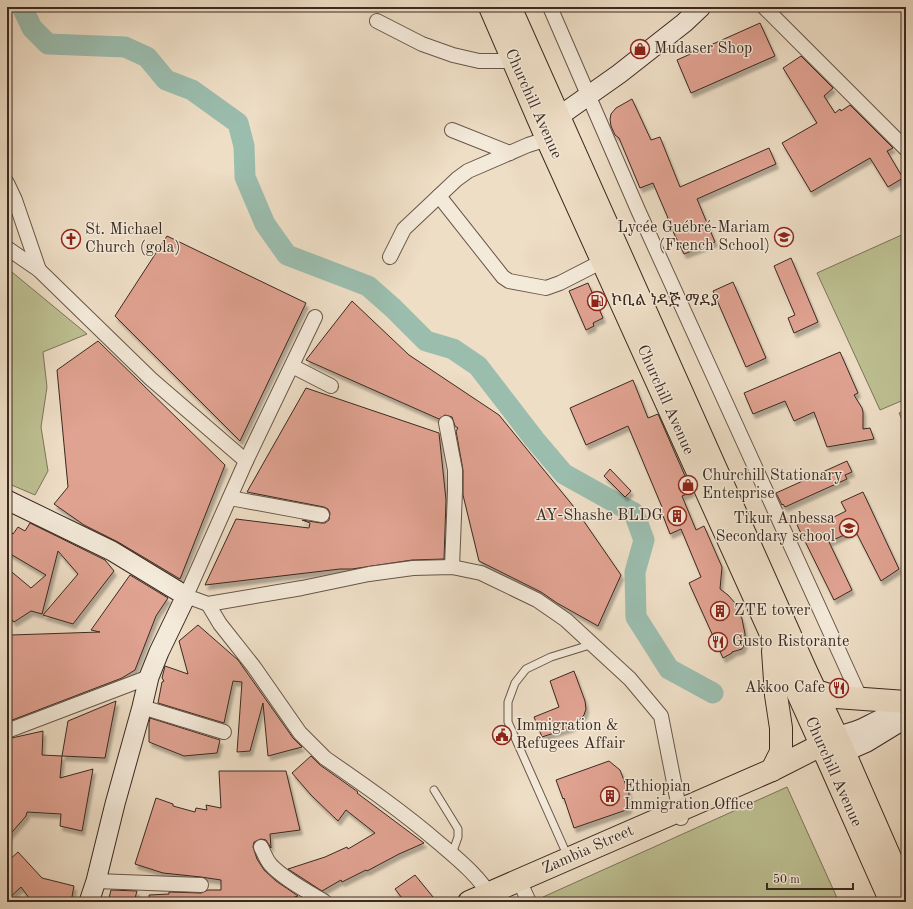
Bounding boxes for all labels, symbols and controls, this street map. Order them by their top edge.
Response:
shop icon: Mudaser Shop [629,38,651,60]
place label: Mudaser Shop [654,41,752,57]
street label: Churchill Avenue [502,47,564,161]
place label: Lycée Guébré-Mariam (French School) [617,220,770,254]
place label: St. Michael Church (gola) [85,222,180,256]
school or university icon: Lycée Guébré-Mariam (French School) [773,226,795,248]
church icon: St. Michael Church (gola) [60,228,82,250]
fuel station icon: ኮቢል ነዳጅ ማደያ [586,290,608,312]
place label: ኮቢል ነዳጅ ማደያ [611,292,719,309]
street label: Churchill Avenue [634,343,696,457]
place label: Churchill Stationary Enterprise [702,468,843,502]
shop icon: Churchill Stationary Enterprise [677,474,699,496]
building icon: AY-Shashe BLDG [666,505,688,527]
place label: AY-Shashe BLDG [535,508,663,524]
place label: Tikur Anbessa Secondary school [716,511,835,545]
school or university icon: Tikur Anbessa Secondary school [838,517,860,539]
building icon: ZTE tower [709,600,731,622]
place label: ZTE tower [734,603,811,619]
restaurant icon: Gusto Ristorante [707,631,729,653]
place label: Gusto Ristorante [732,634,849,650]
restaurant icon: Akkoo Cafe [828,677,850,699]
place label: Akkoo Cafe [745,680,825,696]
street label: Churchill Avenue [802,715,864,829]
place label: Immigration & Refugees Affair [516,718,625,752]
public building icon: Immigration & Refugees Affair [491,724,513,746]
place label: Ethiopian Immigration Office [624,779,753,813]
building icon: Ethiopian Immigration Office [599,785,621,807]
street label: Zambia Street [540,823,637,877]
scale bar [767,865,853,891]
text: 50 m [773,873,800,886]

